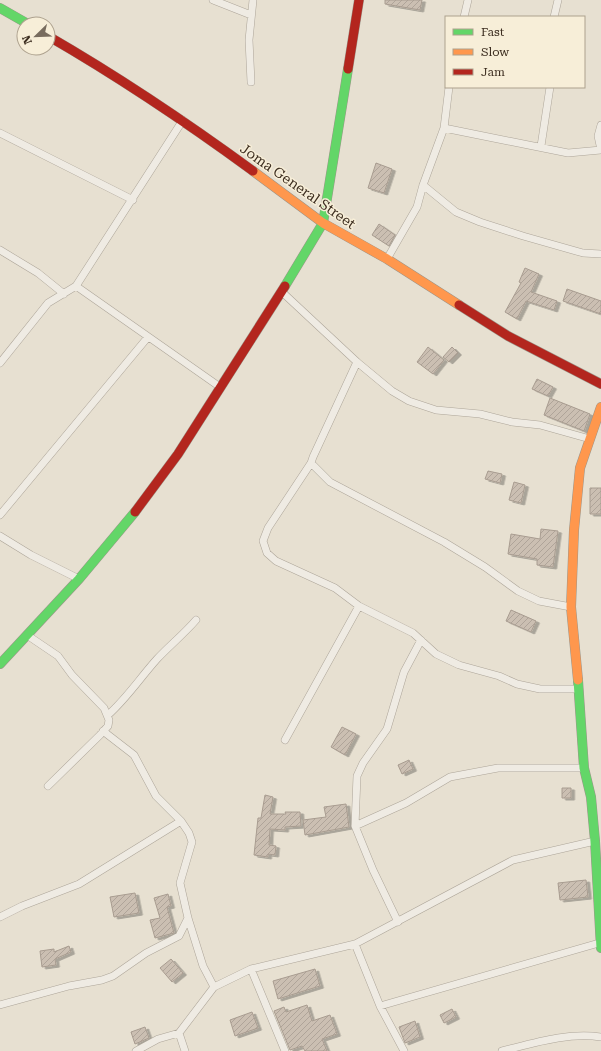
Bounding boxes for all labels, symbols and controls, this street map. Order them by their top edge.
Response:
north arrow [16,16,56,56]
legend [445,16,585,88]
text: Fast [481,25,505,39]
text: N [19,33,35,46]
text: Slow [481,45,509,59]
text: Jam [481,65,505,79]
street label: Joma General Street [237,140,359,232]

